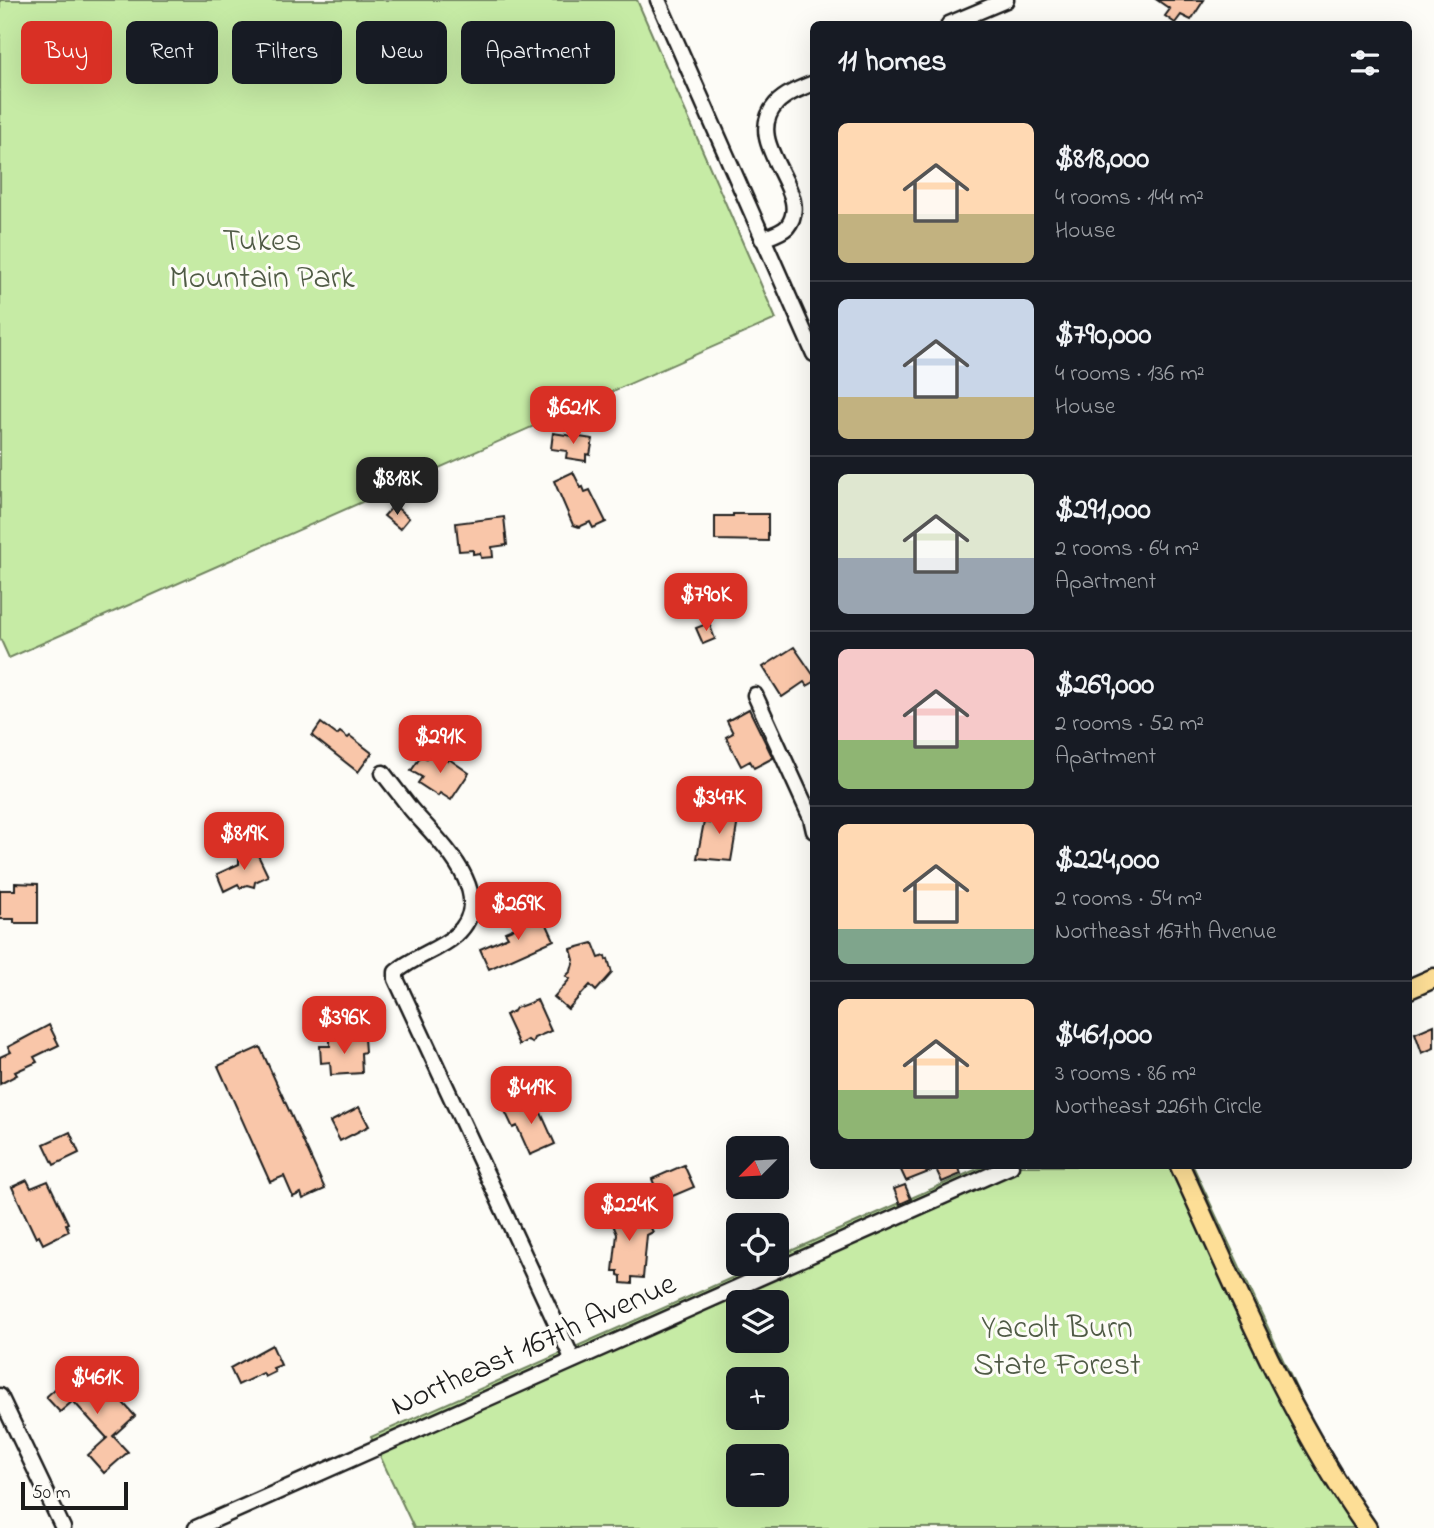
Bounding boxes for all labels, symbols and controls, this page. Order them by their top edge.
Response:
chip: Buy [21,21,112,84]
chip: Rent [126,21,218,84]
chip: Filters [232,21,342,84]
chip: New [356,21,447,84]
chip: Apartment [461,21,615,84]
text: 11 homes [838,41,946,85]
icon: filters [1346,44,1384,82]
text: $818,000 [1055,138,1149,182]
icon: home [894,151,978,235]
text: 4 rooms · 144 m² [1055,182,1204,215]
text: House [1055,215,1115,248]
park label: Tukes Mountain Park [169,219,356,303]
text: $790,000 [1055,314,1152,358]
icon: home [894,327,978,411]
text: 4 rooms · 136 m² [1055,358,1205,391]
pin: $621K [524,386,622,446]
text: House [1055,391,1115,424]
text: $621K [546,392,600,425]
pin: $818K [348,458,446,517]
text: $818K [372,463,422,496]
text: $291,000 [1055,489,1151,533]
icon: home [894,502,978,586]
text: 2 rooms · 64 m² [1055,533,1199,566]
text: Apartment [1055,566,1156,599]
pin: $790K [657,574,755,633]
text: $790K [680,579,732,612]
text: $269,000 [1055,664,1154,708]
icon: home [894,677,978,761]
text: 2 rooms · 52 m² [1055,708,1204,741]
pin: $291K [391,716,489,775]
text: $291K [415,721,465,754]
text: Apartment [1055,741,1156,774]
pin: $347K [670,776,768,836]
text: $347K [692,782,746,815]
pin: $819K [195,812,293,872]
text: $819K [220,818,268,851]
text: $224,000 [1055,839,1159,883]
icon: home [894,852,978,936]
pin: $269K [469,883,567,942]
text: 2 rooms · 54 m² [1055,883,1202,916]
text: $269K [491,888,545,921]
text: Northeast 167th Avenue [1055,916,1276,949]
pin: $396K [295,996,393,1056]
text: $396K [318,1002,370,1035]
text: $461,000 [1055,1014,1152,1058]
icon: home [894,1027,978,1111]
text: 3 rooms · 86 m² [1055,1058,1196,1091]
pin: $419K [482,1066,580,1126]
text: $419K [507,1072,555,1105]
text: Northeast 226th Circle [1055,1091,1262,1124]
north arrow [726,1136,789,1199]
map controls [726,1136,789,1507]
pin: $224K [580,1184,678,1243]
text: $224K [600,1189,658,1222]
button: locate [726,1213,789,1276]
street label: Northeast 167th Avenue [384,1262,685,1430]
button: layers [726,1290,789,1353]
park label: Yacolt Burn State Forest [973,1306,1141,1390]
pin: $461K [48,1356,146,1416]
text: $461K [71,1362,123,1395]
button: + [726,1367,789,1430]
button: − [726,1444,789,1507]
scale bar [21,1479,128,1511]
text: 50 m [32,1480,71,1507]

